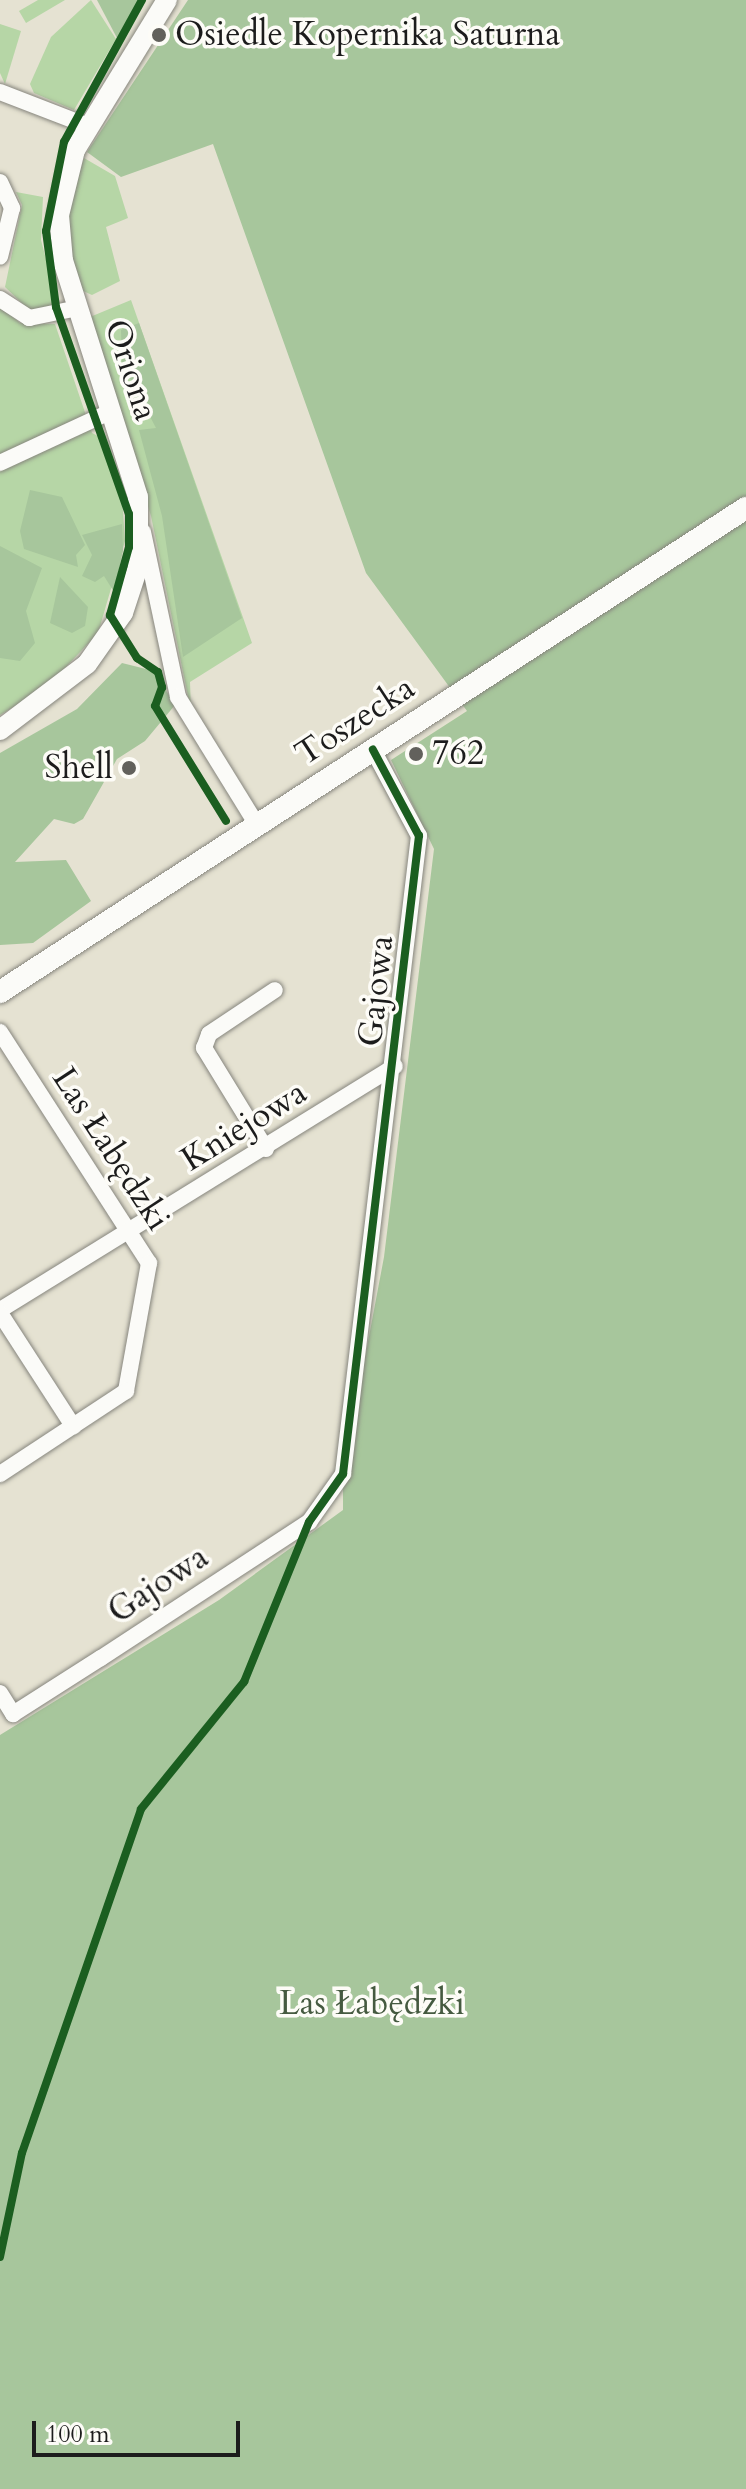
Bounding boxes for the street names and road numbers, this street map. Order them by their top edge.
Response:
street label: Oriona [96,314,166,426]
street label: Toszecka [288,667,422,775]
street label: Gajowa [350,933,402,1049]
street label: Las Łabędzki [43,1060,179,1238]
street label: Kniejowa [174,1072,314,1180]
street label: Gajowa [100,1537,216,1631]

